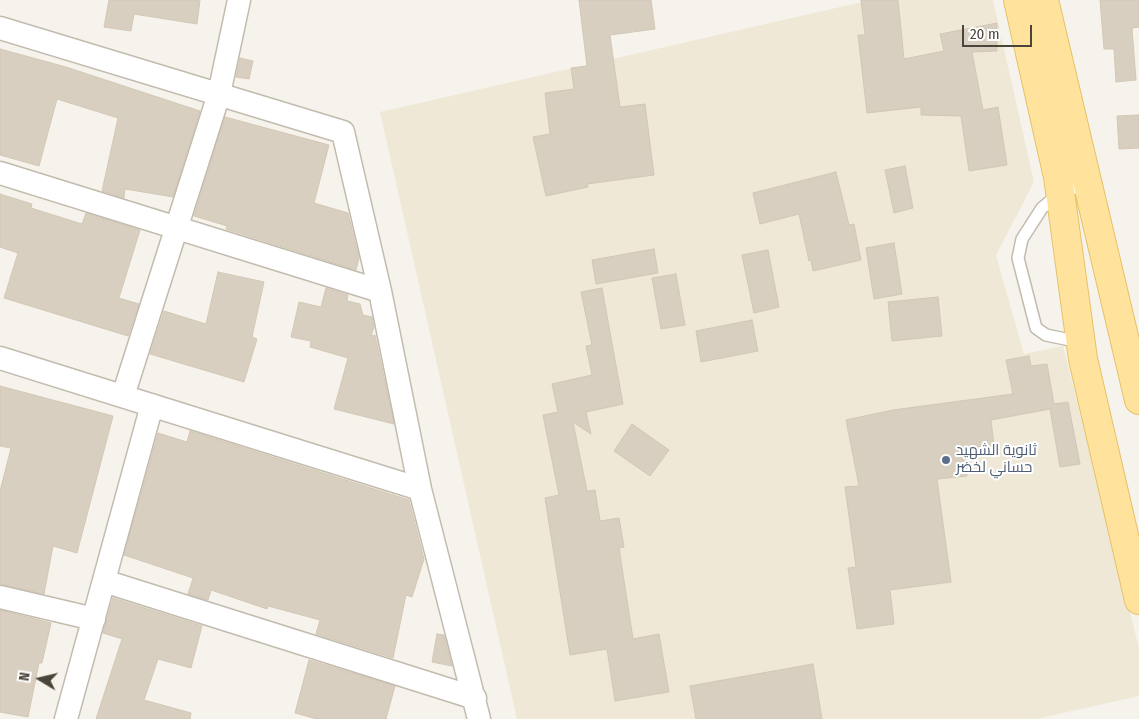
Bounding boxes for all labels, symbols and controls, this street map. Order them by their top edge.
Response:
scale bar [964,15,1034,47]
text: 20 m [970,25,1000,43]
place label: ثانوية الشهيد حساني لخضر [956,442,1037,477]
marker: ثانوية الشهيد حساني لخضر [940,454,952,466]
north arrow [15,654,65,704]
text: N [16,671,34,682]

